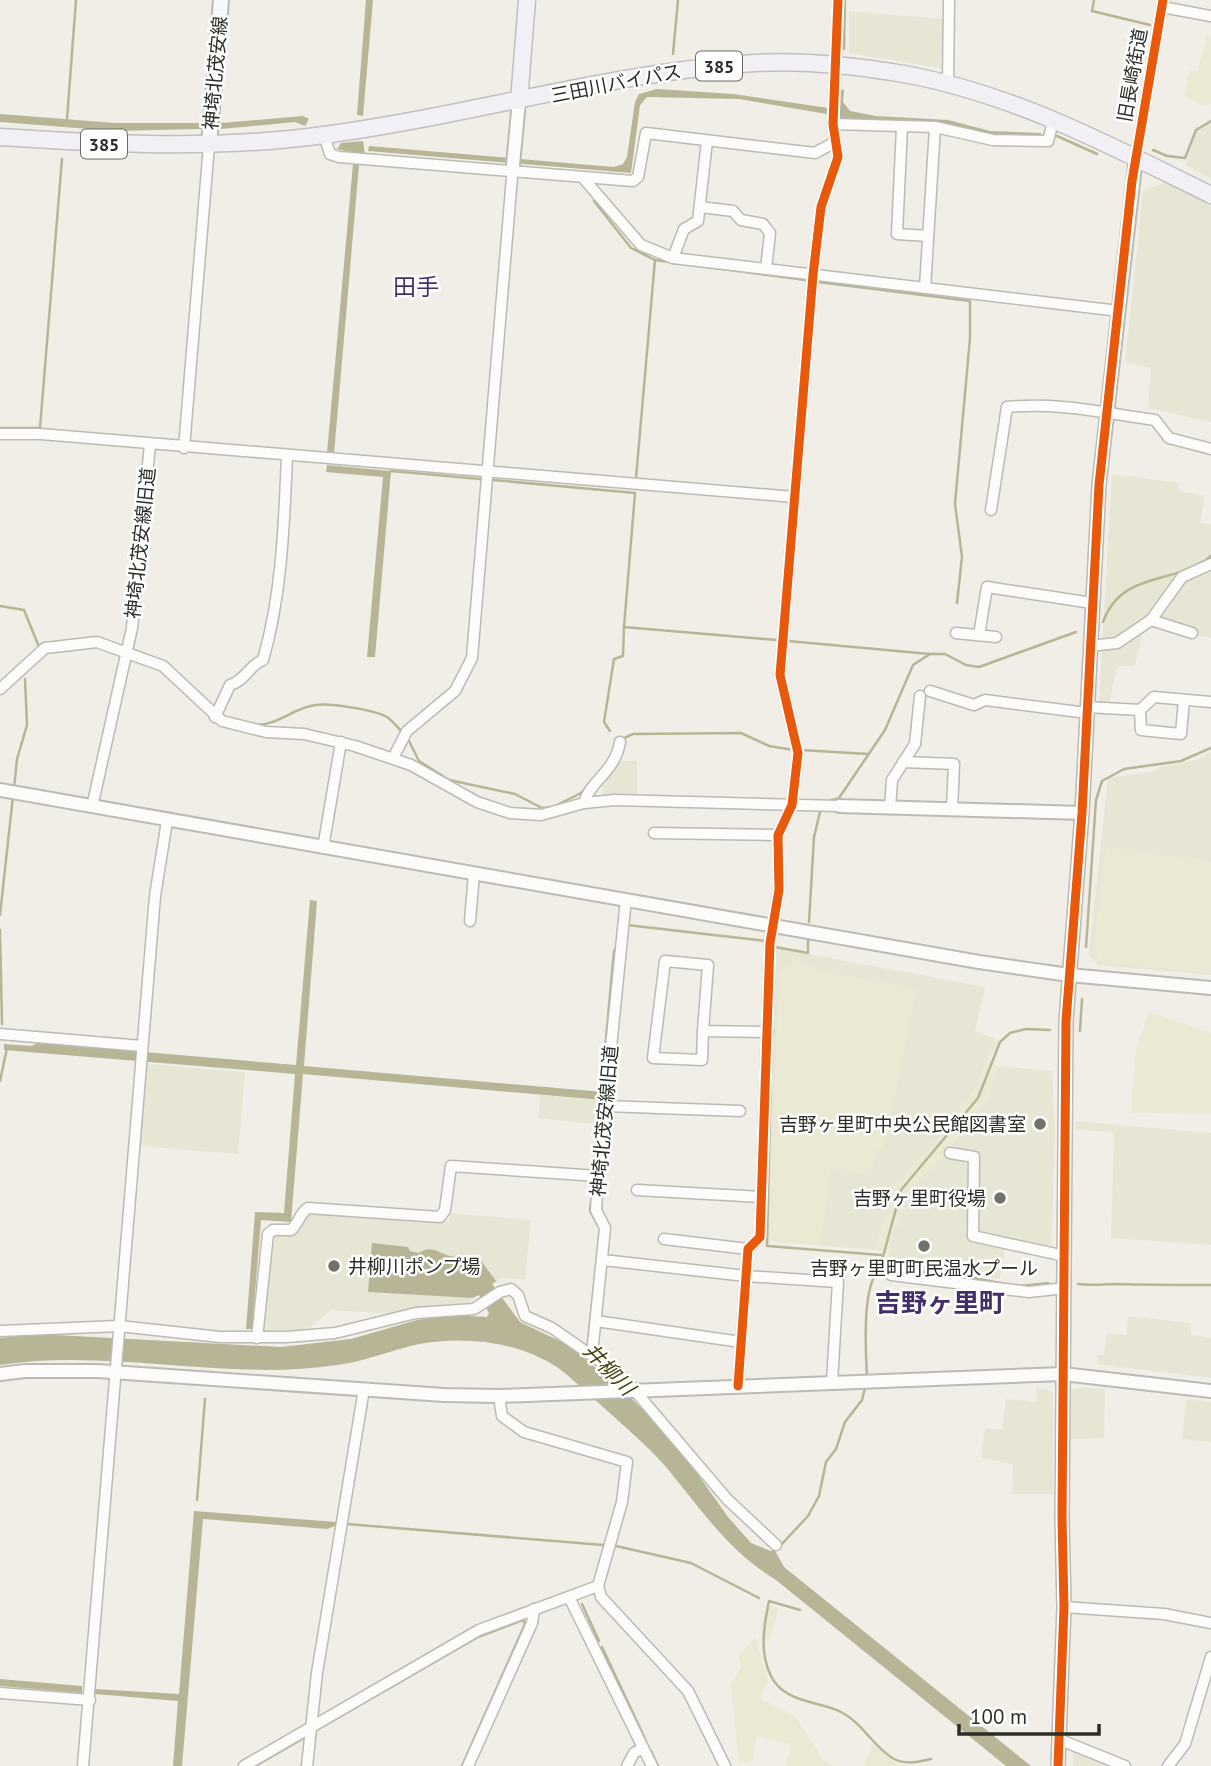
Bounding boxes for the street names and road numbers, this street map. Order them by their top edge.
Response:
street label: 神埼北茂安線 [198,15,232,131]
street label: 旧長崎街道 [1112,26,1152,124]
road number: 385 [696,52,742,80]
street label: 三田川バイパス [549,59,683,107]
road number: 385 [81,130,127,159]
street label: 神埼北茂安線旧道 [120,466,160,620]
street label: 神埼北茂安線旧道 [585,1044,623,1198]

